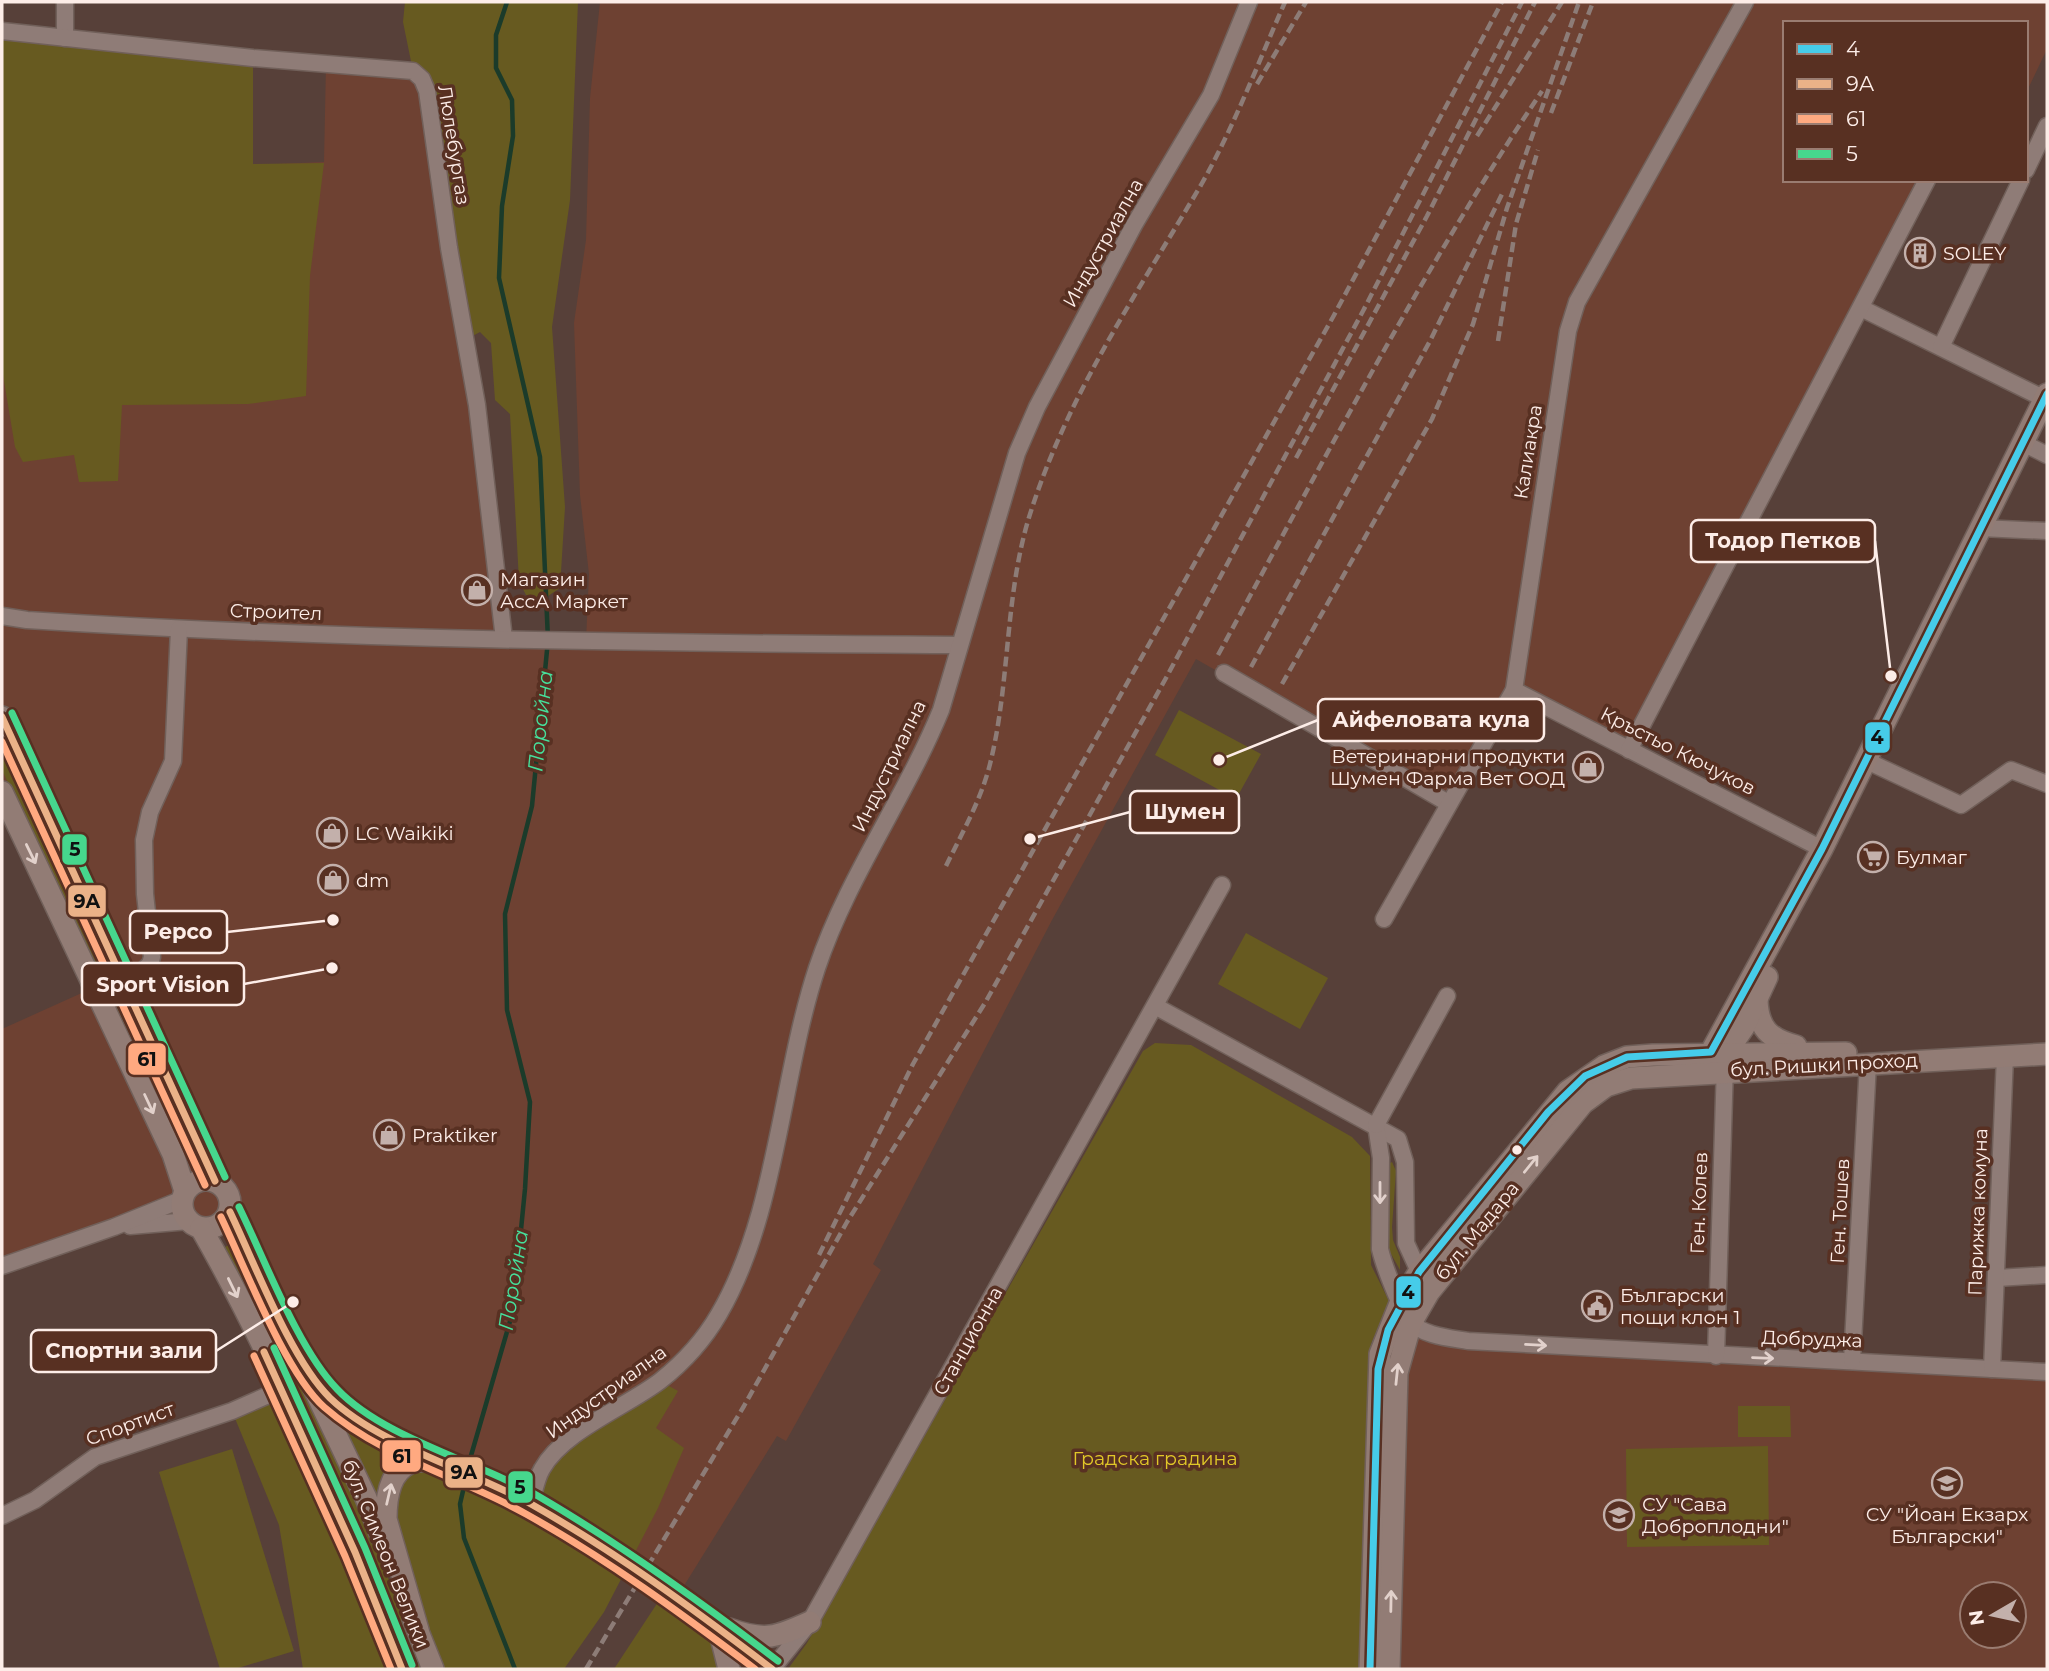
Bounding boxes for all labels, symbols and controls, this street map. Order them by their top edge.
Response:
legend [1783,21,2028,182]
text: 4 [1846,36,1860,61]
text: 9А [1846,71,1875,96]
street label: Люлебургаз [433,83,475,207]
text: 61 [1846,106,1866,131]
text: 5 [1846,141,1858,166]
street label: Индустриална [1058,175,1148,311]
building icon: SOLEY [1903,236,1937,270]
place label: SOLEY [1943,242,2007,265]
street label: Калиакра [1509,403,1547,501]
callout: Тодор Петков [1691,520,1875,562]
text: Тодор Петков [1705,528,1861,553]
place label: Магазин АссА Маркет [500,568,628,613]
shop icon: Магазин АссА Маркет [460,573,494,607]
street label: Строител [229,599,323,625]
water label: Поройна [522,669,558,773]
street label: Индустриална [847,696,931,836]
callout: Айфеловата кула [1318,699,1544,741]
street label: Кръстьо Кючуков [1597,702,1759,800]
text: Айфеловата кула [1332,707,1530,732]
line badge: 4 [1864,721,1891,754]
text: 4 [1870,726,1884,749]
place label: Ветеринарни продукти Шумен Фарма Вет ООД [1330,745,1565,790]
shop icon: Ветеринарни продукти Шумен Фарма Вет ООД [1571,750,1605,784]
callout: Шумен [1130,791,1239,833]
text: Шумен [1144,799,1226,824]
shop icon: LC Waikiki [315,816,349,850]
place label: LC Waikiki [355,822,454,845]
line badge: 5 [61,833,88,866]
text: 5 [69,838,81,861]
supermarket icon: Булмаг [1856,840,1890,874]
one-way arrow [25,843,39,864]
place label: Булмаг [1896,846,1967,869]
shop icon: dm [316,863,350,897]
place label: dm [356,869,389,892]
line badge: 9А [67,884,107,918]
text: 9А [73,890,101,913]
callout: Pepco [130,911,227,953]
text: Pepco [144,919,213,944]
callout: Sport Vision [82,963,244,1005]
text: Sport Vision [96,972,230,997]
line badge: 61 [127,1042,167,1076]
text: 61 [137,1048,157,1071]
street label: бул. Ришки проход [1730,1049,1918,1081]
one-way arrow [143,1093,157,1114]
shop icon: Praktiker [372,1118,406,1152]
place label: Praktiker [412,1124,498,1147]
street label: Парижка комуна [1964,1128,1992,1296]
unlabelled marker [1510,1143,1524,1157]
street label: Ген. Колев [1686,1151,1712,1255]
one-way arrow [1523,1156,1539,1174]
street label: Ген. Тошев [1826,1158,1854,1264]
street label: бул. Мадара [1430,1177,1524,1285]
one-way arrow [1373,1182,1387,1205]
water label: Поройна [493,1228,533,1332]
line badge: 4 [1395,1275,1422,1309]
one-way arrow [226,1277,240,1298]
text: 4 [1401,1281,1415,1304]
street label: Станционна [929,1282,1007,1400]
place label: Български пощи клон 1 [1620,1284,1740,1329]
public building icon: Български пощи клон 1 [1580,1289,1614,1323]
street label: Добруджа [1761,1326,1863,1352]
callout: Спортни зали [31,1330,216,1372]
text: Спортни зали [45,1338,203,1363]
one-way arrow [1524,1339,1547,1352]
street label: Индустриална [541,1340,671,1444]
one-way arrow [1751,1351,1774,1364]
one-way arrow [1391,1363,1404,1386]
street label: Спортист [83,1397,177,1451]
line badge: 61 [381,1439,422,1473]
text: 61 [392,1445,412,1468]
park label: Градска градина [1072,1447,1238,1470]
street label: бул. Симеон Велики [338,1456,434,1652]
line badge: 9А [444,1456,484,1489]
text: 9А [450,1461,478,1484]
school or university icon: СУ "Йоан Екзарх Български" [1930,1466,1964,1500]
line badge: 5 [507,1470,534,1504]
text: 5 [514,1476,526,1499]
one-way arrow [383,1483,396,1505]
place label: СУ "Сава Доброплодни" [1642,1493,1789,1538]
school or university icon: СУ "Сава Доброплодни" [1602,1498,1636,1532]
place label: СУ "Йоан Екзарх Български" [1866,1503,2028,1548]
north arrow [1958,1580,2028,1650]
one-way arrow [1384,1590,1398,1613]
text: N [1964,1608,1989,1627]

